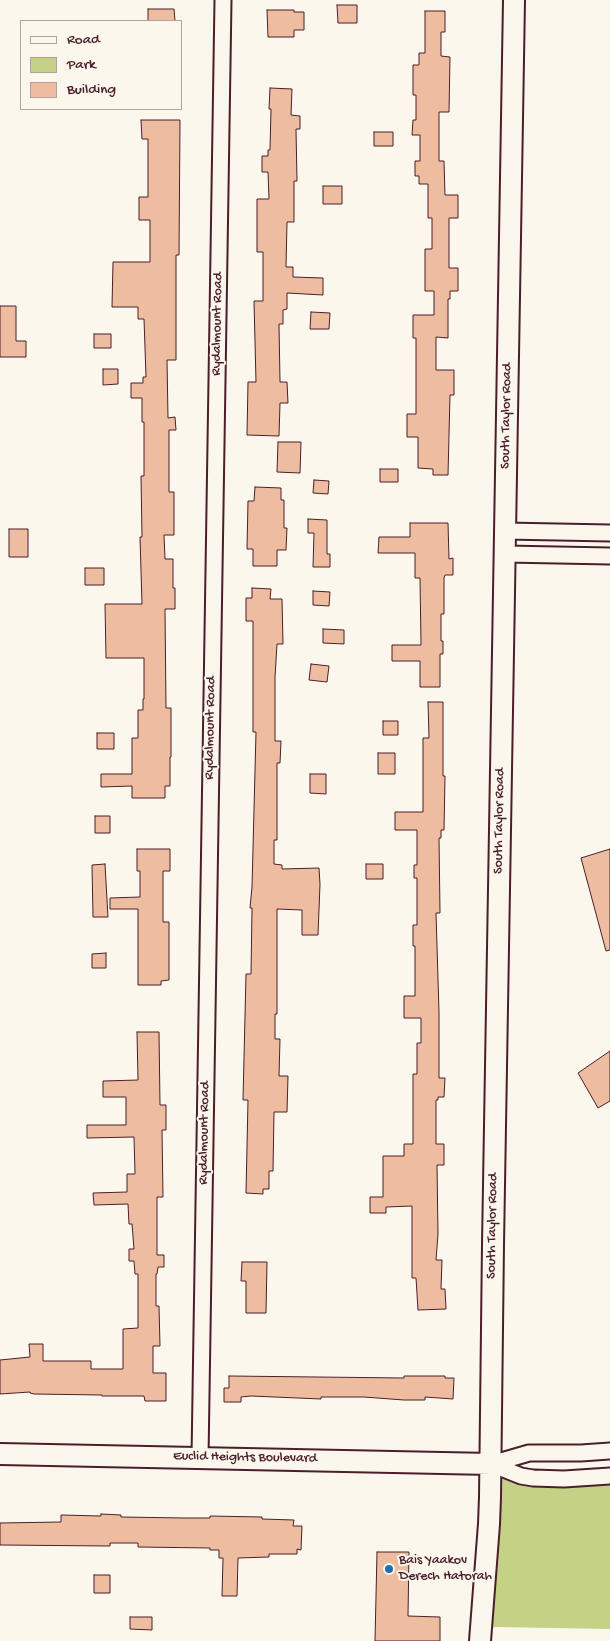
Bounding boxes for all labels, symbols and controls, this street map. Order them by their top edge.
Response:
legend [20,20,182,110]
text: Road [67,31,100,49]
text: Park [67,56,96,74]
text: Building [67,81,116,99]
street label: Rydalmount Road [209,272,227,376]
street label: South Taylor Road [498,363,516,469]
street label: Rydalmount Road [202,676,220,780]
street label: South Taylor Road [491,768,509,874]
street label: Rydalmount Road [196,1081,214,1185]
street label: South Taylor Road [484,1173,502,1279]
street label: Euclid Heights Boulevard [173,1448,317,1468]
place label: Bais Yaakov Derech Hatorah [399,1553,492,1585]
marker: Bais Yaakov Derech Hatorah [383,1563,395,1575]

